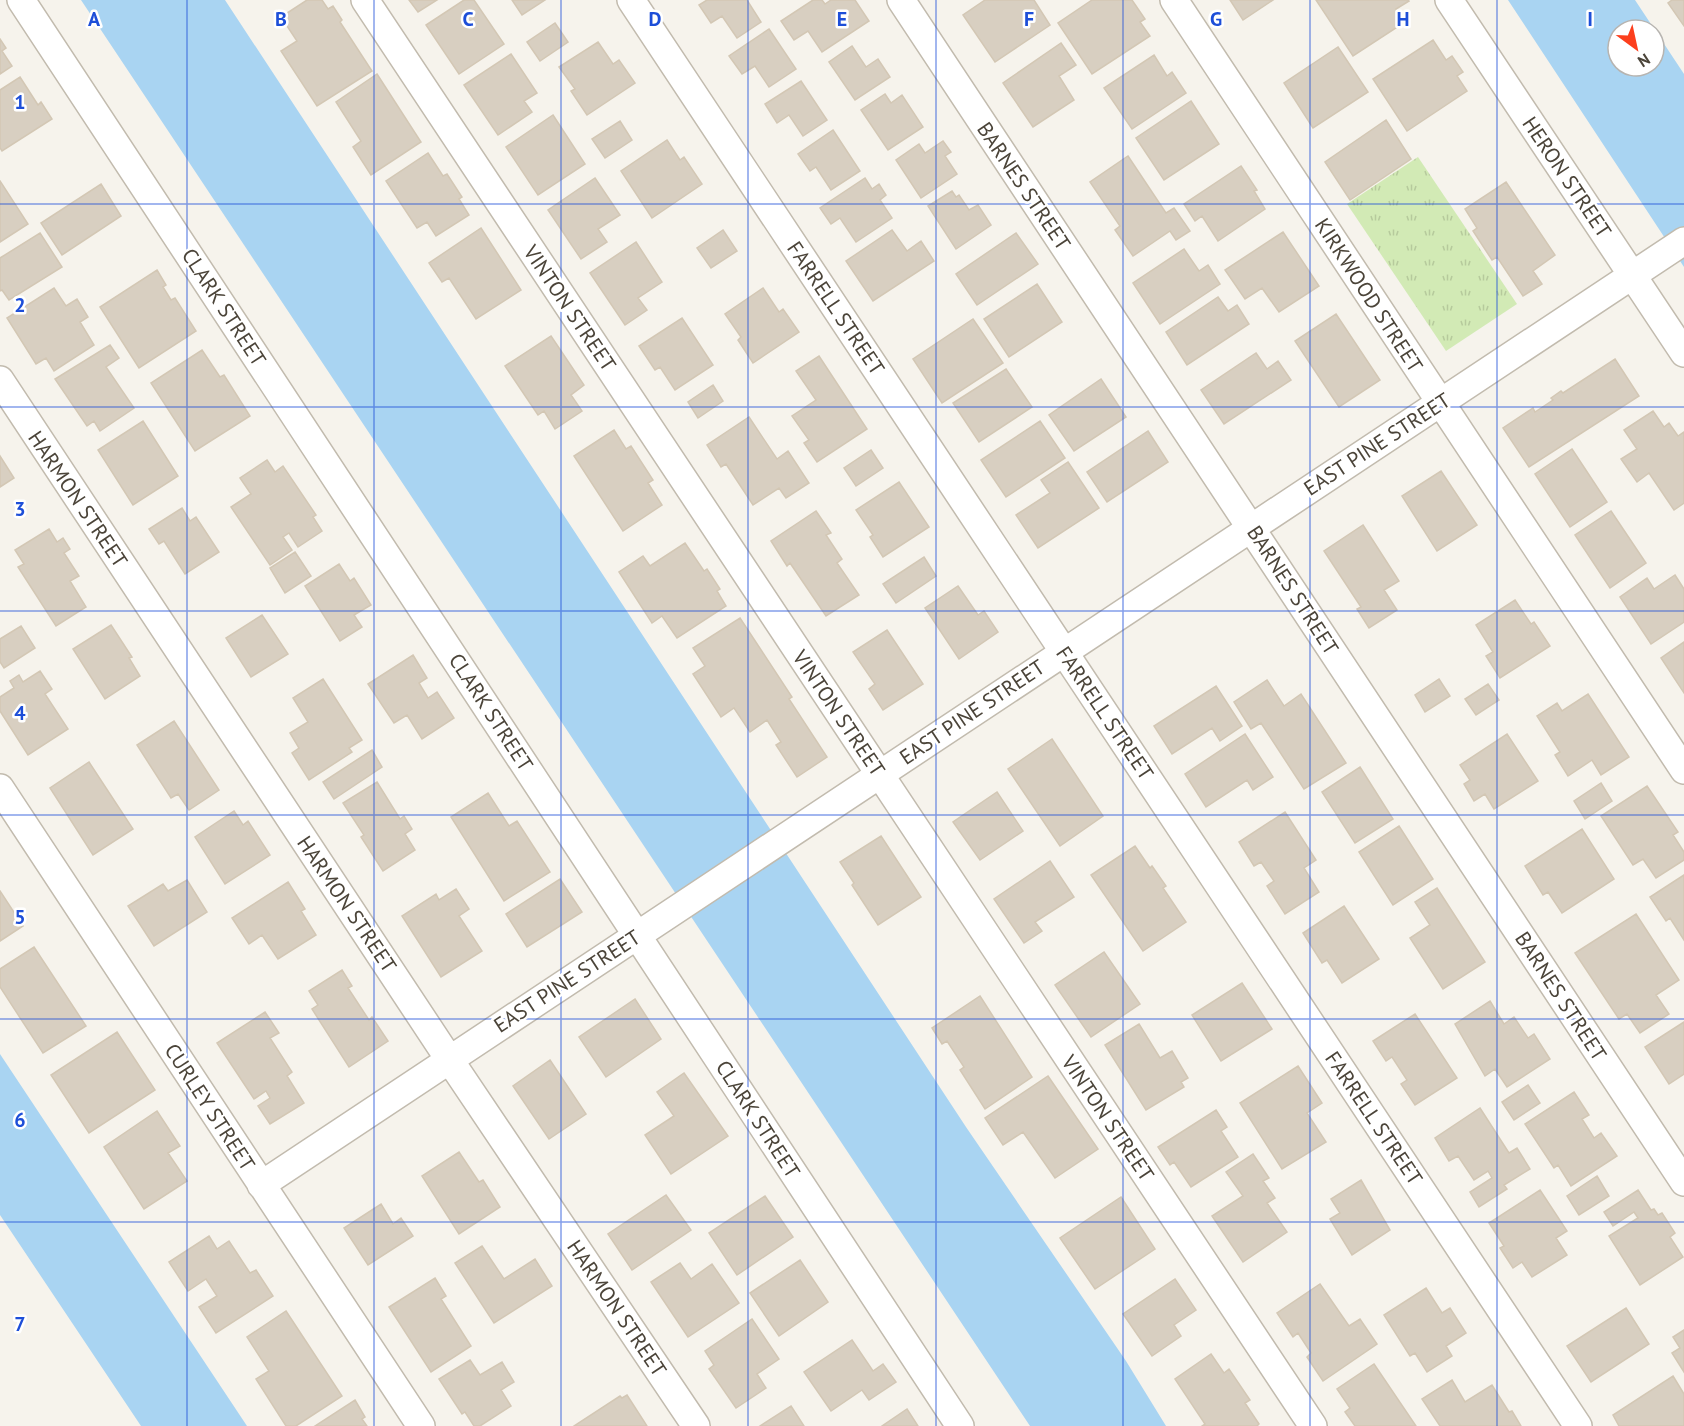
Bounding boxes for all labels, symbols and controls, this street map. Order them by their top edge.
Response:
text: A [88,6,101,32]
text: B [275,6,287,32]
text: C [462,6,474,32]
text: D [649,6,662,32]
text: E [837,6,847,32]
text: F [1024,6,1034,32]
text: G [1210,6,1222,32]
text: H [1396,6,1410,32]
text: I [1587,6,1593,32]
north arrow [1606,18,1666,78]
text: N [1634,49,1654,72]
text: 1 [14,89,26,115]
street label: HERON STREET [1517,111,1618,243]
street label: BARNES STREET [971,117,1077,255]
street label: KIRKWOOD STREET [1309,213,1429,378]
street label: FARRELL STREET [781,236,891,380]
street label: VINTON STREET [517,239,622,377]
street label: CLARK STREET [176,243,272,371]
text: 2 [14,292,26,318]
street label: EAST PINE STREET [1299,386,1456,501]
street label: HARMON STREET [22,426,134,573]
text: 3 [14,496,26,522]
street label: BARNES STREET [1241,520,1345,660]
street label: FARRELL STREET [1050,641,1160,785]
street label: VINTON STREET [786,644,891,782]
street label: CLARK STREET [443,648,539,776]
street label: EAST PINE STREET [894,653,1050,771]
text: 4 [14,700,26,726]
street label: HARMON STREET [291,831,403,978]
text: 5 [14,904,26,930]
street label: EAST PINE STREET [489,923,646,1038]
street label: BARNES STREET [1509,926,1613,1066]
street label: CURLEY STREET [159,1038,261,1176]
street label: FARRELL STREET [1319,1046,1429,1190]
street label: VINTON STREET [1055,1049,1160,1187]
street label: CLARK STREET [710,1055,806,1183]
text: 6 [14,1107,26,1133]
street label: HARMON STREET [561,1235,673,1382]
text: 7 [14,1311,26,1337]

